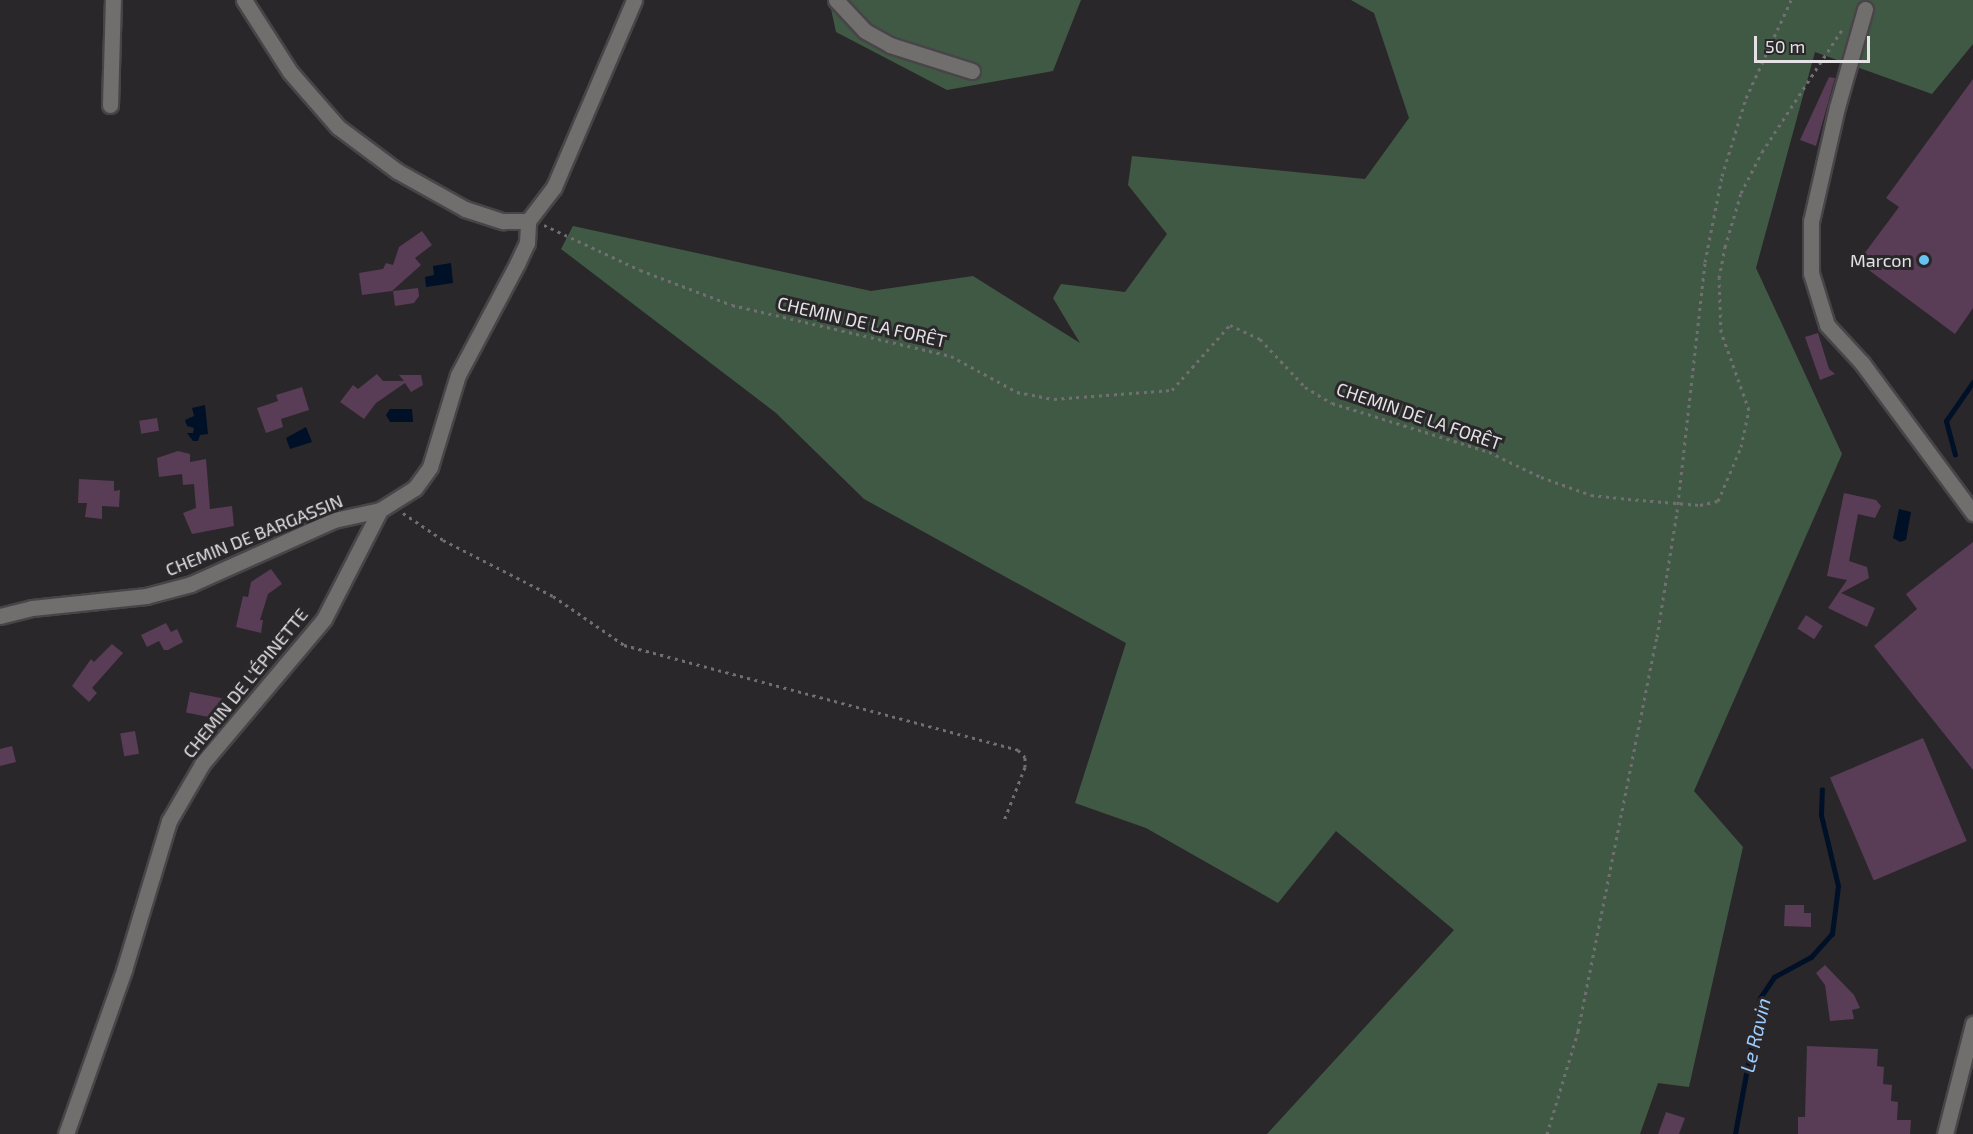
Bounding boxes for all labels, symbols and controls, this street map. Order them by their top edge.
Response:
scale bar [1757,24,1872,62]
text: 50 m [1765,35,1805,57]
place label: Marcon [1850,249,1912,271]
marker: Marcon [1917,253,1931,267]
street label: CHEMIN DE LA FORÊT [775,292,949,352]
street label: CHEMIN DE LA FORÊT [1334,378,1504,454]
street label: CHEMIN DE BARGASSIN [162,490,346,580]
street label: CHEMIN DE L'ÉPINETTE [178,604,312,762]
water label: Le Ravin [1735,995,1775,1075]

